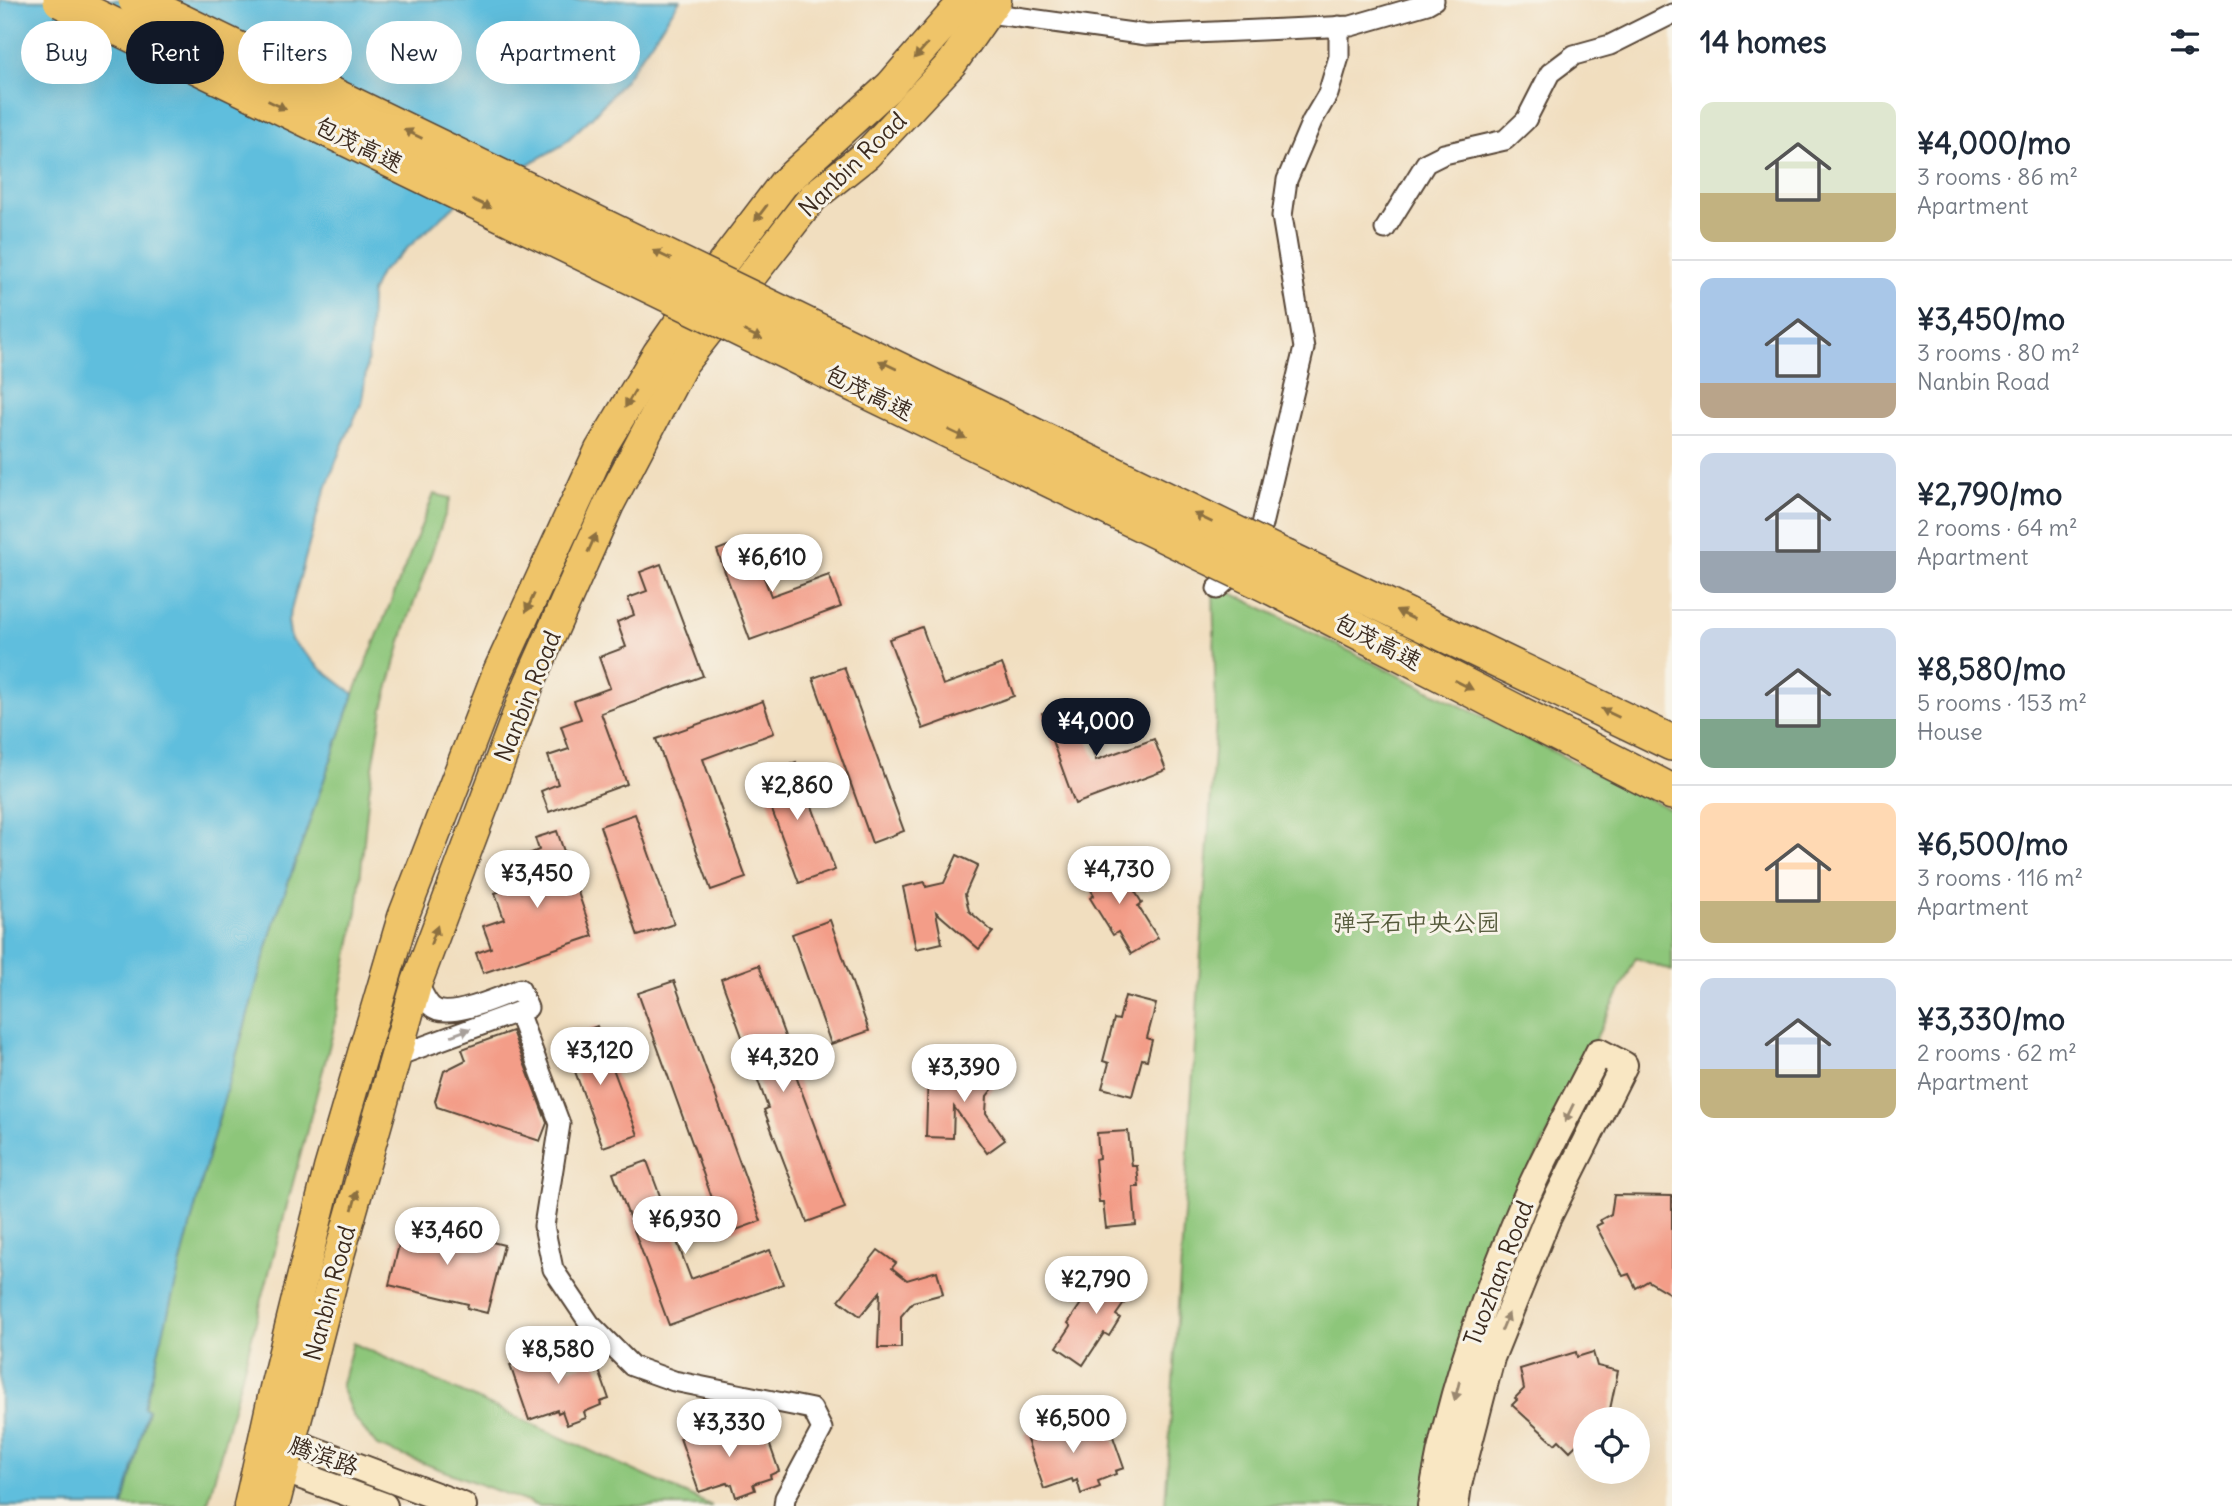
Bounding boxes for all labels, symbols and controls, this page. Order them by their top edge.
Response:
chip: Buy [21,21,112,84]
chip: Rent [126,21,224,84]
chip: Filters [238,21,352,84]
chip: New [366,21,462,84]
chip: Apartment [476,21,640,84]
text: 14 homes [1700,23,1827,61]
icon: filters [2166,23,2204,61]
one-way arrow [913,43,929,60]
one-way arrow [267,99,287,110]
street label: Nanbin Road [792,105,912,223]
street label: 包茂高速 [309,109,409,179]
text: ¥4,000/mo [1917,124,2071,162]
one-way arrow [403,129,423,140]
icon: home [1756,130,1840,214]
text: 3 rooms · 86 m² [1917,162,2078,191]
text: Apartment [1917,191,2029,220]
one-way arrow [472,198,492,210]
one-way arrow [755,204,769,222]
one-way arrow [651,249,672,260]
text: ¥3,450/mo [1917,300,2065,338]
icon: home [1756,306,1840,390]
one-way arrow [743,330,763,341]
text: 3 rooms · 80 m² [1917,338,2080,367]
street label: 包茂高速 [819,357,919,427]
one-way arrow [878,359,898,371]
text: Nanbin Road [1917,367,2050,396]
one-way arrow [624,389,636,408]
one-way arrow [947,429,967,440]
text: ¥2,790/mo [1917,475,2062,513]
icon: home [1756,481,1840,565]
one-way arrow [1193,512,1213,524]
text: 2 rooms · 64 m² [1917,513,2078,542]
one-way arrow [587,532,598,553]
pin: ¥6,610 [715,534,829,594]
text: ¥6,610 [737,542,807,571]
text: Apartment [1917,542,2029,571]
one-way arrow [524,593,536,613]
street label: 包茂高速 [1328,606,1428,676]
one-way arrow [1395,609,1415,621]
street label: Nanbin Road [487,626,567,766]
text: ¥8,580/mo [1917,650,2066,688]
icon: home [1756,656,1840,740]
one-way arrow [1454,680,1474,691]
text: 5 rooms · 153 m² [1917,688,2087,717]
pin: ¥4,000 [1039,698,1153,758]
text: ¥4,000 [1058,706,1134,735]
one-way arrow [1600,708,1620,719]
text: House [1917,717,1983,746]
pin: ¥2,860 [740,762,854,822]
text: ¥2,860 [761,770,833,799]
text: ¥6,500/mo [1917,825,2068,863]
icon: home [1756,831,1840,915]
pin: ¥4,730 [1062,846,1176,906]
pin: ¥3,450 [480,850,594,910]
text: ¥4,730 [1083,854,1155,883]
text: ¥3,450 [501,858,573,887]
text: 3 rooms · 116 m² [1917,863,2083,892]
text: Apartment [1917,892,2029,921]
park label: 弹子石中央公园 [1332,907,1500,937]
one-way arrow [429,925,440,946]
text: ¥3,330/mo [1917,1000,2065,1038]
icon: home [1756,1006,1840,1090]
one-way arrow [451,1026,472,1037]
pin: ¥3,120 [543,1028,657,1087]
pin: ¥4,320 [726,1034,840,1094]
text: ¥3,120 [566,1035,634,1064]
text: 2 rooms · 62 m² [1917,1038,2077,1067]
text: ¥4,320 [747,1042,819,1071]
pin: ¥3,390 [907,1044,1021,1104]
text: ¥3,390 [928,1052,1000,1081]
text: Apartment [1917,1067,2029,1096]
one-way arrow [1563,1103,1574,1123]
one-way arrow [350,1189,361,1211]
pin: ¥6,930 [628,1196,742,1256]
street label: Tuozhan Road [1457,1196,1539,1350]
text: ¥6,930 [649,1204,721,1233]
pin: ¥3,460 [390,1208,504,1267]
text: ¥3,460 [411,1215,483,1244]
street label: Nanbin Road [297,1222,361,1364]
pin: ¥2,790 [1039,1256,1153,1316]
text: ¥2,790 [1061,1264,1131,1293]
one-way arrow [1500,1312,1511,1333]
pin: ¥8,580 [501,1326,615,1386]
text: ¥8,580 [521,1334,595,1363]
one-way arrow [1451,1381,1462,1403]
pin: ¥6,500 [1016,1396,1130,1455]
pin: ¥3,330 [672,1400,786,1459]
text: ¥6,500 [1035,1403,1111,1432]
text: ¥3,330 [693,1407,765,1436]
map controls [1573,1407,1650,1484]
button: locate [1573,1407,1650,1484]
street label: 腾滨路 [285,1429,363,1481]

